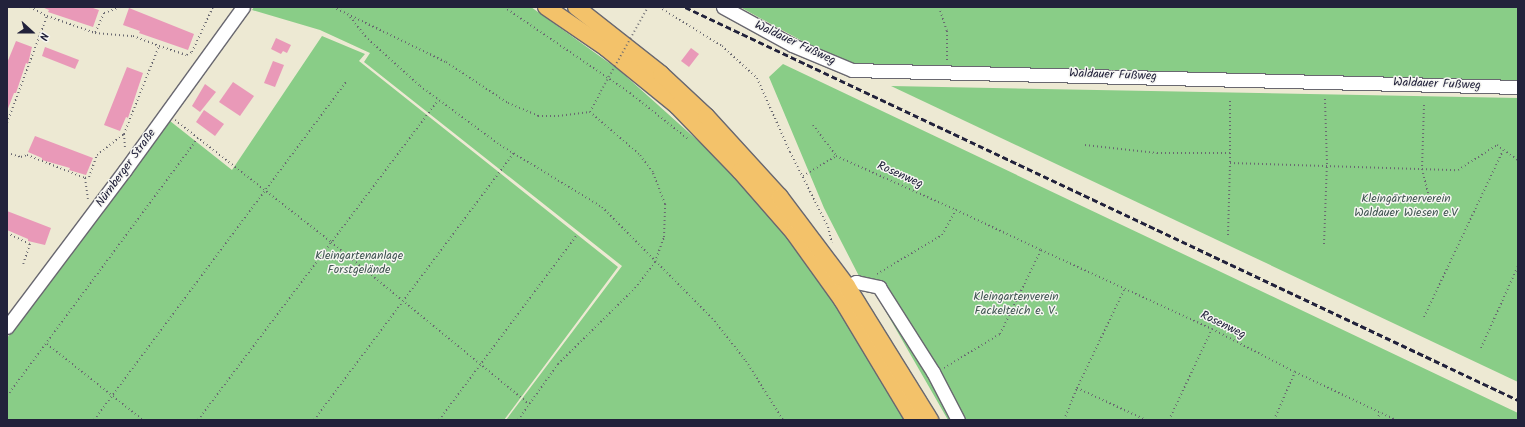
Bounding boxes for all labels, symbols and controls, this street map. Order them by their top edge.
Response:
north arrow [12,12,52,52]
street label: Waldauer Fußweg [752,18,838,68]
text: N [34,30,53,43]
street label: Waldauer Fußweg [1069,66,1157,84]
street label: Waldauer Fußweg [1393,75,1481,93]
street label: Nürnberger Straße [93,126,159,210]
street label: Rosenweg [875,159,925,191]
park label: Kleingärtnerverein Waldauer Wiesen e.V [1354,192,1458,220]
park label: Kleingartenanlage Forstgelände [315,249,403,277]
park label: Kleingartenverein Fackelteich e. V. [973,290,1059,318]
street label: Rosenweg [1198,308,1248,342]

